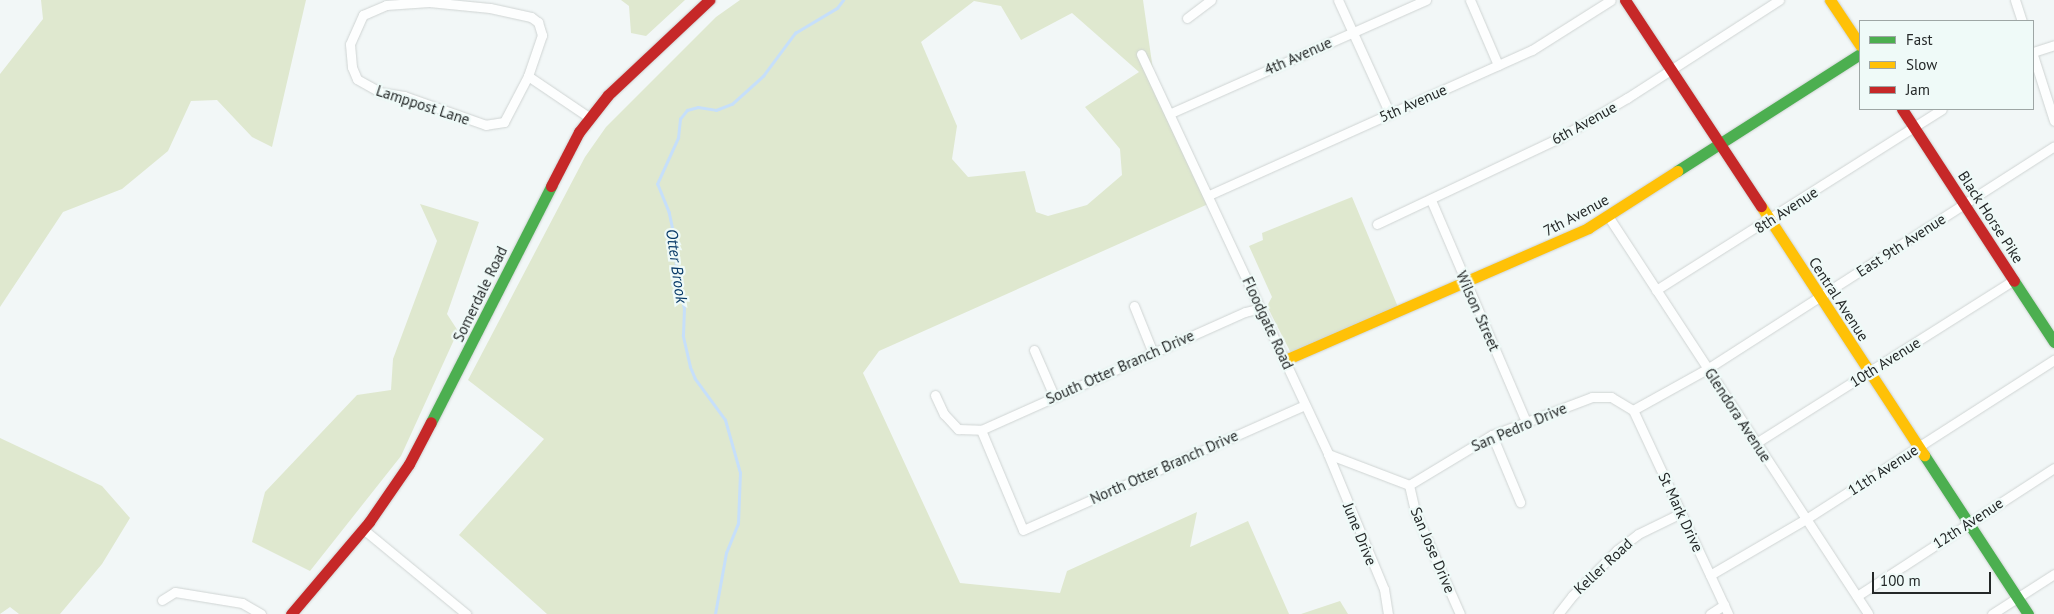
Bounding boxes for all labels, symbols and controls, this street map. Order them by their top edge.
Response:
legend [1859,20,2034,110]
text: Fast [1906,30,1933,49]
street label: 4th Avenue [1261,33,1335,79]
text: Slow [1906,55,1937,74]
street label: 5th Avenue [1376,80,1450,126]
text: Jam [1906,80,1930,99]
street label: Lamppost Lane [374,81,472,129]
street label: 6th Avenue [1548,98,1620,148]
street label: Black Horse Pike [1954,167,2028,267]
street label: 8th Avenue [1751,183,1821,237]
street label: 7th Avenue [1540,190,1612,240]
street label: East 9th Avenue [1853,209,1949,281]
water label: Otter Brook [662,228,692,304]
street label: Somerdale Road [449,243,511,345]
street label: Central Avenue [1805,254,1873,344]
street label: Wilson Street [1452,268,1504,354]
street label: Floodgate Road [1239,274,1297,372]
street label: South Otter Branch Drive [1043,326,1197,408]
street label: 10th Avenue [1846,333,1924,391]
street label: Glendora Avenue [1701,364,1775,466]
street label: San Pedro Drive [1469,399,1569,455]
street label: North Otter Branch Drive [1087,426,1241,508]
street label: 11th Avenue [1844,441,1922,499]
street label: St Mark Drive [1655,469,1707,555]
street label: 12th Avenue [1929,494,2007,552]
street label: June Drive [1339,500,1381,568]
street label: San Jose Drive [1407,504,1459,596]
street label: Keller Road [1570,534,1636,598]
scale bar [1874,562,1993,594]
text: 100 m [1880,571,1921,590]

